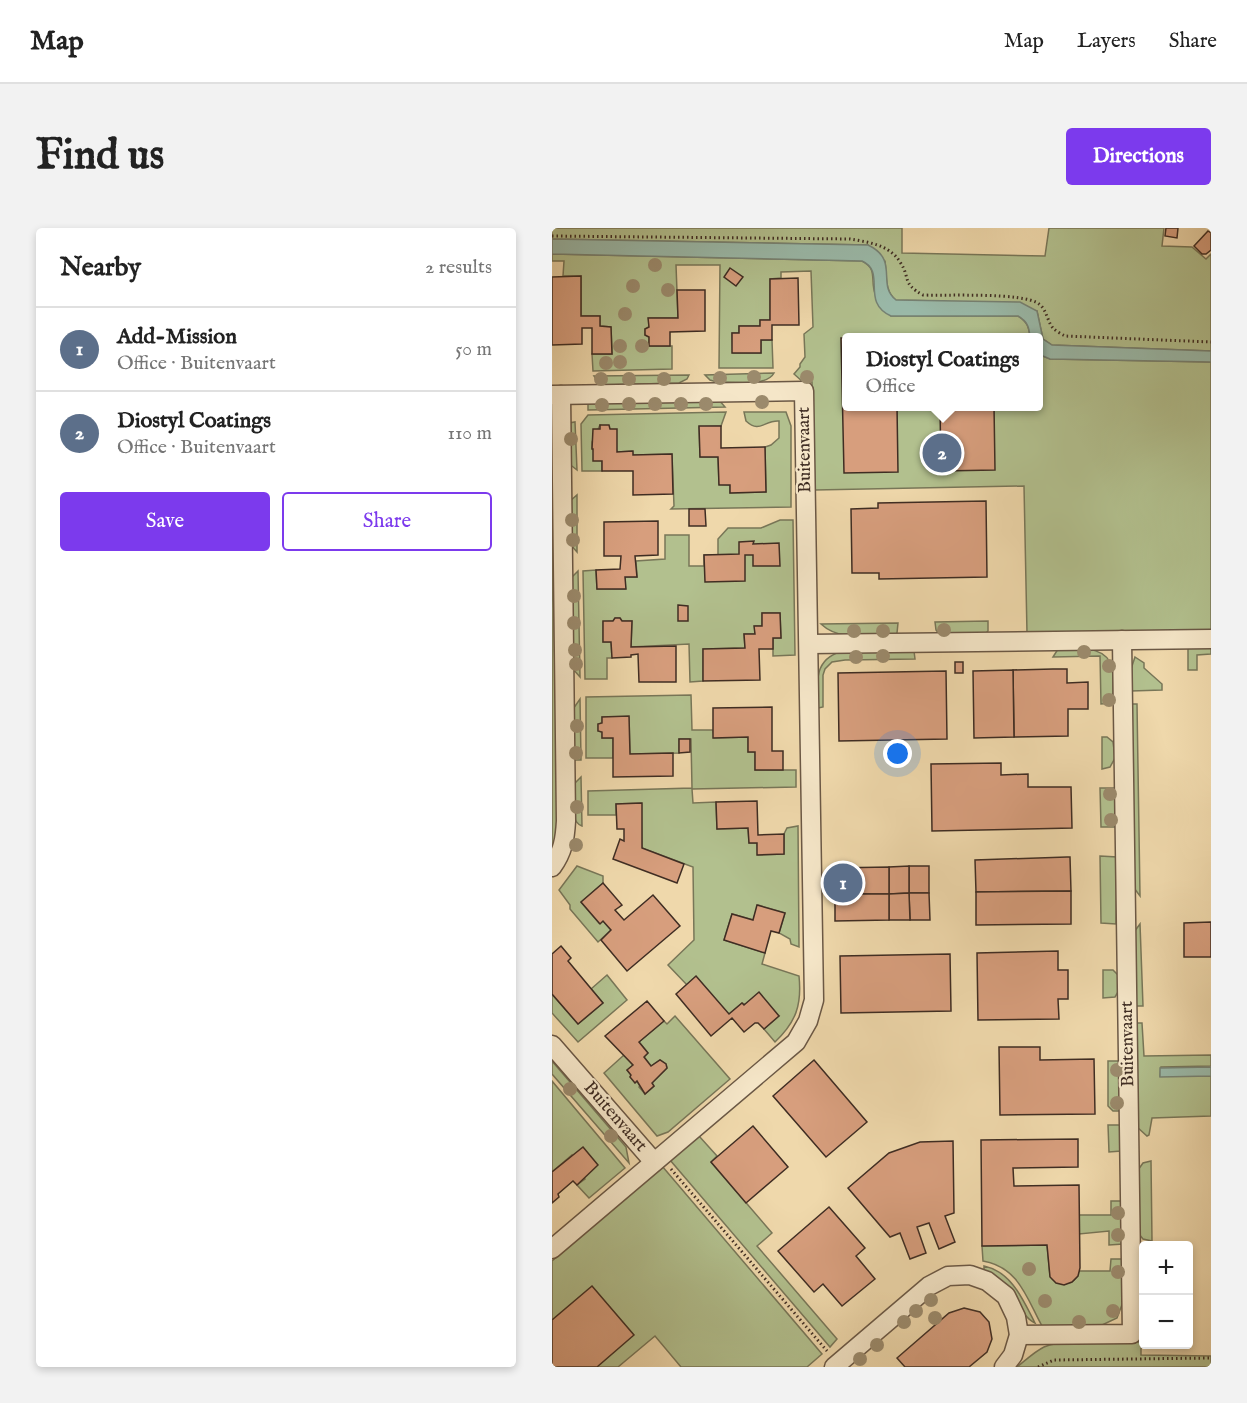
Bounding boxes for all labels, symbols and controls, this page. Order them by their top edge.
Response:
text: Map [30,24,84,59]
text: Map [1004,28,1044,55]
text: Layers [1077,28,1136,55]
text: Share [1169,28,1217,55]
button: Directions [1066,128,1211,185]
text: Find us [36,130,164,183]
text: Nearby [60,251,141,284]
text: 2 results [425,255,492,280]
text: Add-Mission [117,323,237,351]
popup [842,333,1043,411]
text: 1 [76,337,83,362]
text: 50 m [455,337,492,362]
text: Diostyl Coatings [866,346,1019,374]
text: Office · Buitenvaart [117,351,276,376]
text: Office [866,374,916,399]
text: Diostyl Coatings [117,407,271,435]
street label: Buitenvaart [793,407,817,493]
text: 2 [75,421,84,446]
text: 110 m [448,421,492,446]
pin: 2 [922,430,962,476]
text: Office · Buitenvaart [117,435,276,460]
button: Save [60,492,270,551]
button: Share [282,492,492,551]
your location [883,739,912,768]
pin: 1 [824,860,862,906]
street label: Buitenvaart [1116,1001,1140,1087]
street label: Buitenvaart [578,1077,652,1157]
map controls [1139,1241,1193,1349]
button: + [1139,1241,1193,1295]
button: − [1139,1295,1193,1349]

